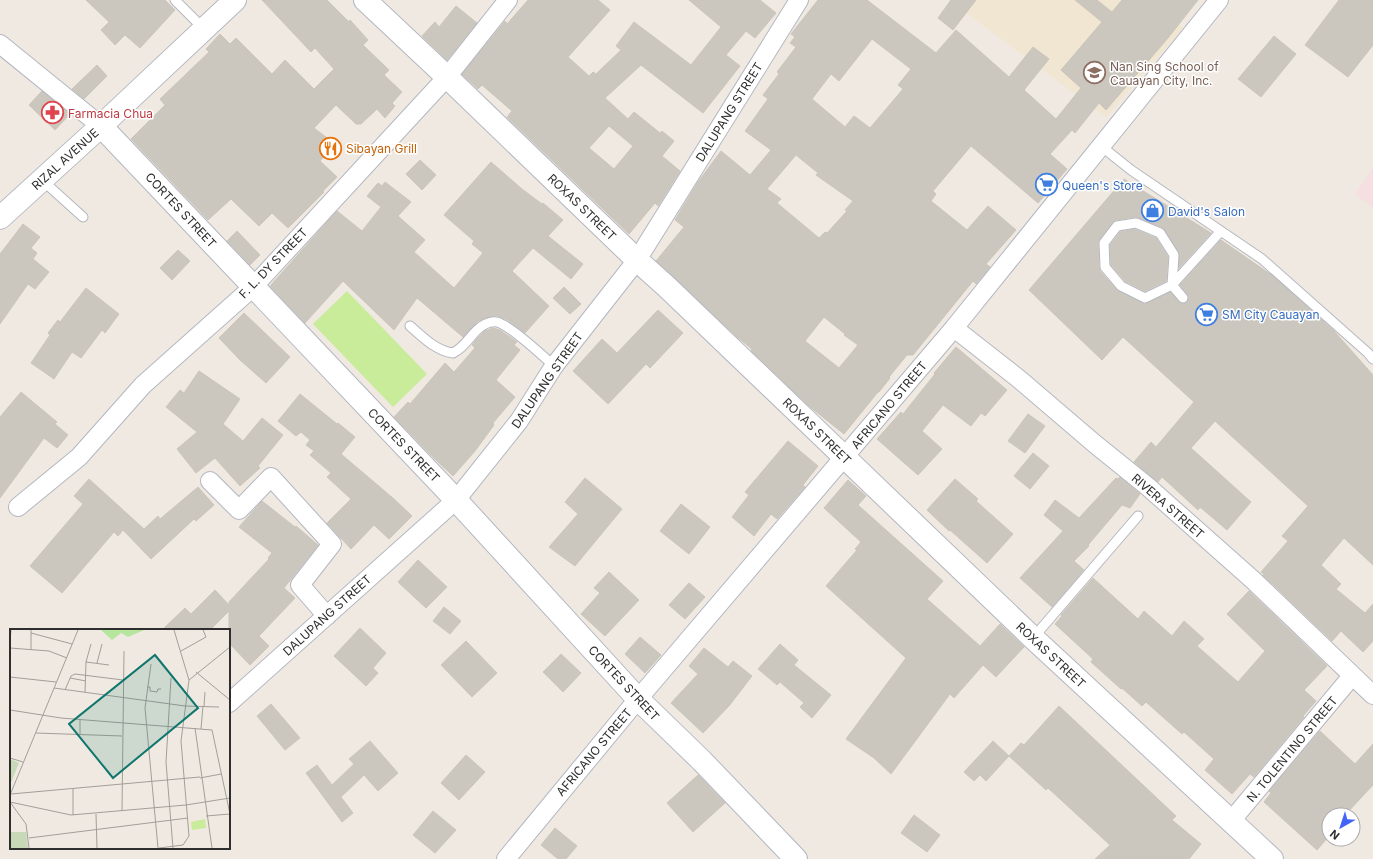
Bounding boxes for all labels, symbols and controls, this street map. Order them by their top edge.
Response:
street label: DALUPANG STREET [692,59,766,164]
place label: Nan Sing School of Cauayan City, Inc. [1110,59,1219,88]
school or university icon: Nan Sing School of Cauayan City, Inc. [1082,60,1108,86]
pharmacy icon: Farmacia Chua [39,100,65,126]
place label: Farmacia Chua [68,106,153,121]
street label: RIZAL AVENUE [28,125,102,193]
restaurant icon: Sibayan Grill [317,135,343,161]
place label: Sibayan Grill [346,141,417,156]
street label: CORTES STREET [142,169,220,251]
street label: ROXAS STREET [545,171,620,244]
supermarket icon: Queen's Store [1033,172,1059,198]
place label: Queen's Store [1062,178,1143,193]
shop icon: David's Salon [1140,198,1166,224]
place label: David's Salon [1168,204,1245,219]
street label: F. L. DY STREET [236,224,311,301]
supermarket icon: SM City Cauayan [1193,301,1219,327]
place label: SM City Cauayan [1222,307,1320,322]
street label: DALUPANG STREET [508,329,586,431]
street label: AFRICANO STREET [848,358,930,452]
street label: ROXAS STREET [780,395,855,468]
street label: CORTES STREET [365,405,443,485]
street label: RIVERA STREET [1129,470,1208,542]
street label: DALUPANG STREET [280,571,375,659]
street label: ROXAS STREET [1013,619,1089,691]
inset map [10,629,230,849]
street label: CORTES STREET [585,642,663,724]
street label: N. TOLENTINO STREET [1243,693,1341,805]
street label: AFRICANO STREET [553,705,635,799]
north arrow [1321,807,1361,847]
text: N [1327,827,1342,843]

